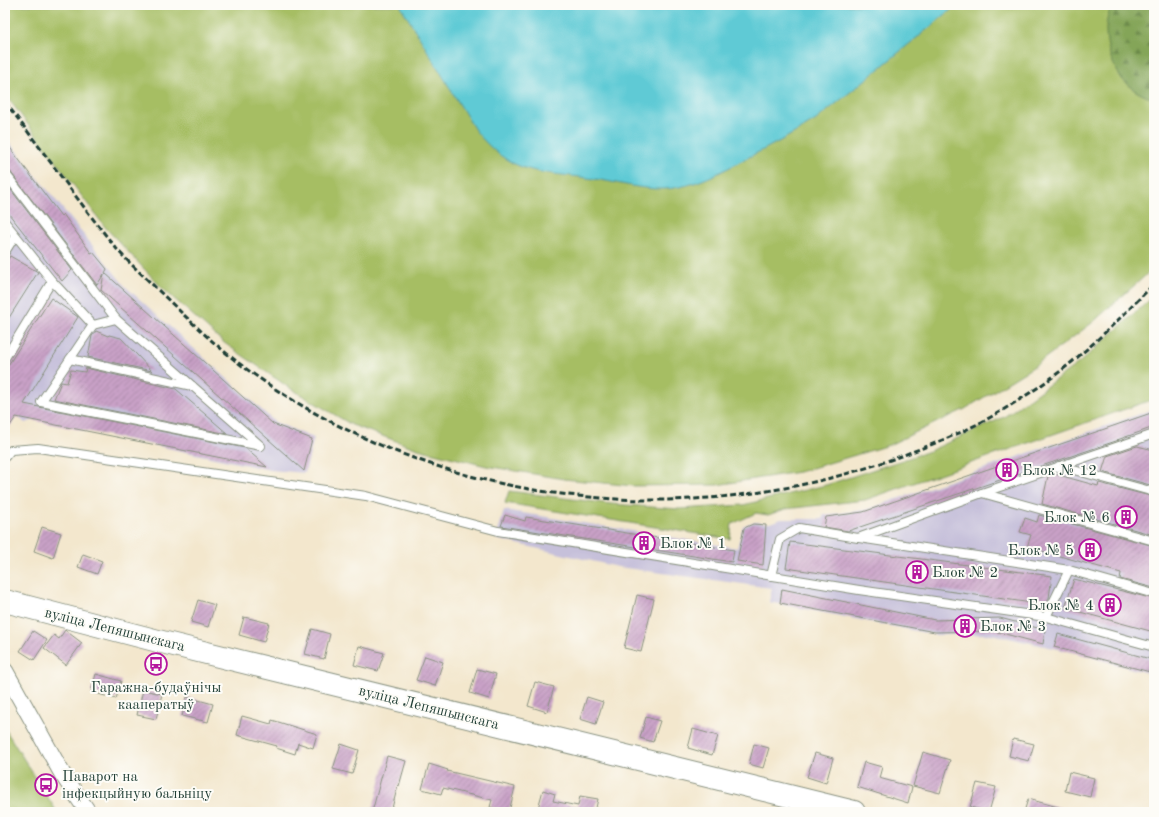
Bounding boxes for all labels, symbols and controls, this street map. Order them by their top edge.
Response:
building icon: Блок № 12 [994,457,1020,483]
place label: Блок № 12 [1022,464,1097,479]
building icon: Блок № 6 [1113,504,1139,530]
place label: Блок № 6 [1044,511,1110,526]
building icon: Блок № 1 [631,530,657,556]
place label: Блок № 1 [660,537,726,552]
building icon: Блок № 5 [1077,537,1103,563]
place label: Блок № 5 [1008,544,1074,559]
building icon: Блок № 2 [904,559,930,585]
place label: Блок № 2 [932,566,998,581]
building icon: Блок № 4 [1097,592,1123,618]
place label: Блок № 4 [1028,599,1094,614]
street label: вуліца Лепяшынскага [43,606,187,655]
building icon: Блок № 3 [952,613,978,639]
place label: Блок № 3 [980,620,1046,635]
bus stop icon: Гаражна-будаўнічы кааператыў [143,651,169,677]
place label: Гаражна-будаўнічы кааператыў [91,681,221,713]
street label: вуліца Лепяшынскага [357,684,501,733]
place label: Паварот на інфекцыйную бальніцу [62,770,212,802]
bus stop icon: Паварот на інфекцыйную бальніцу [33,772,59,798]

